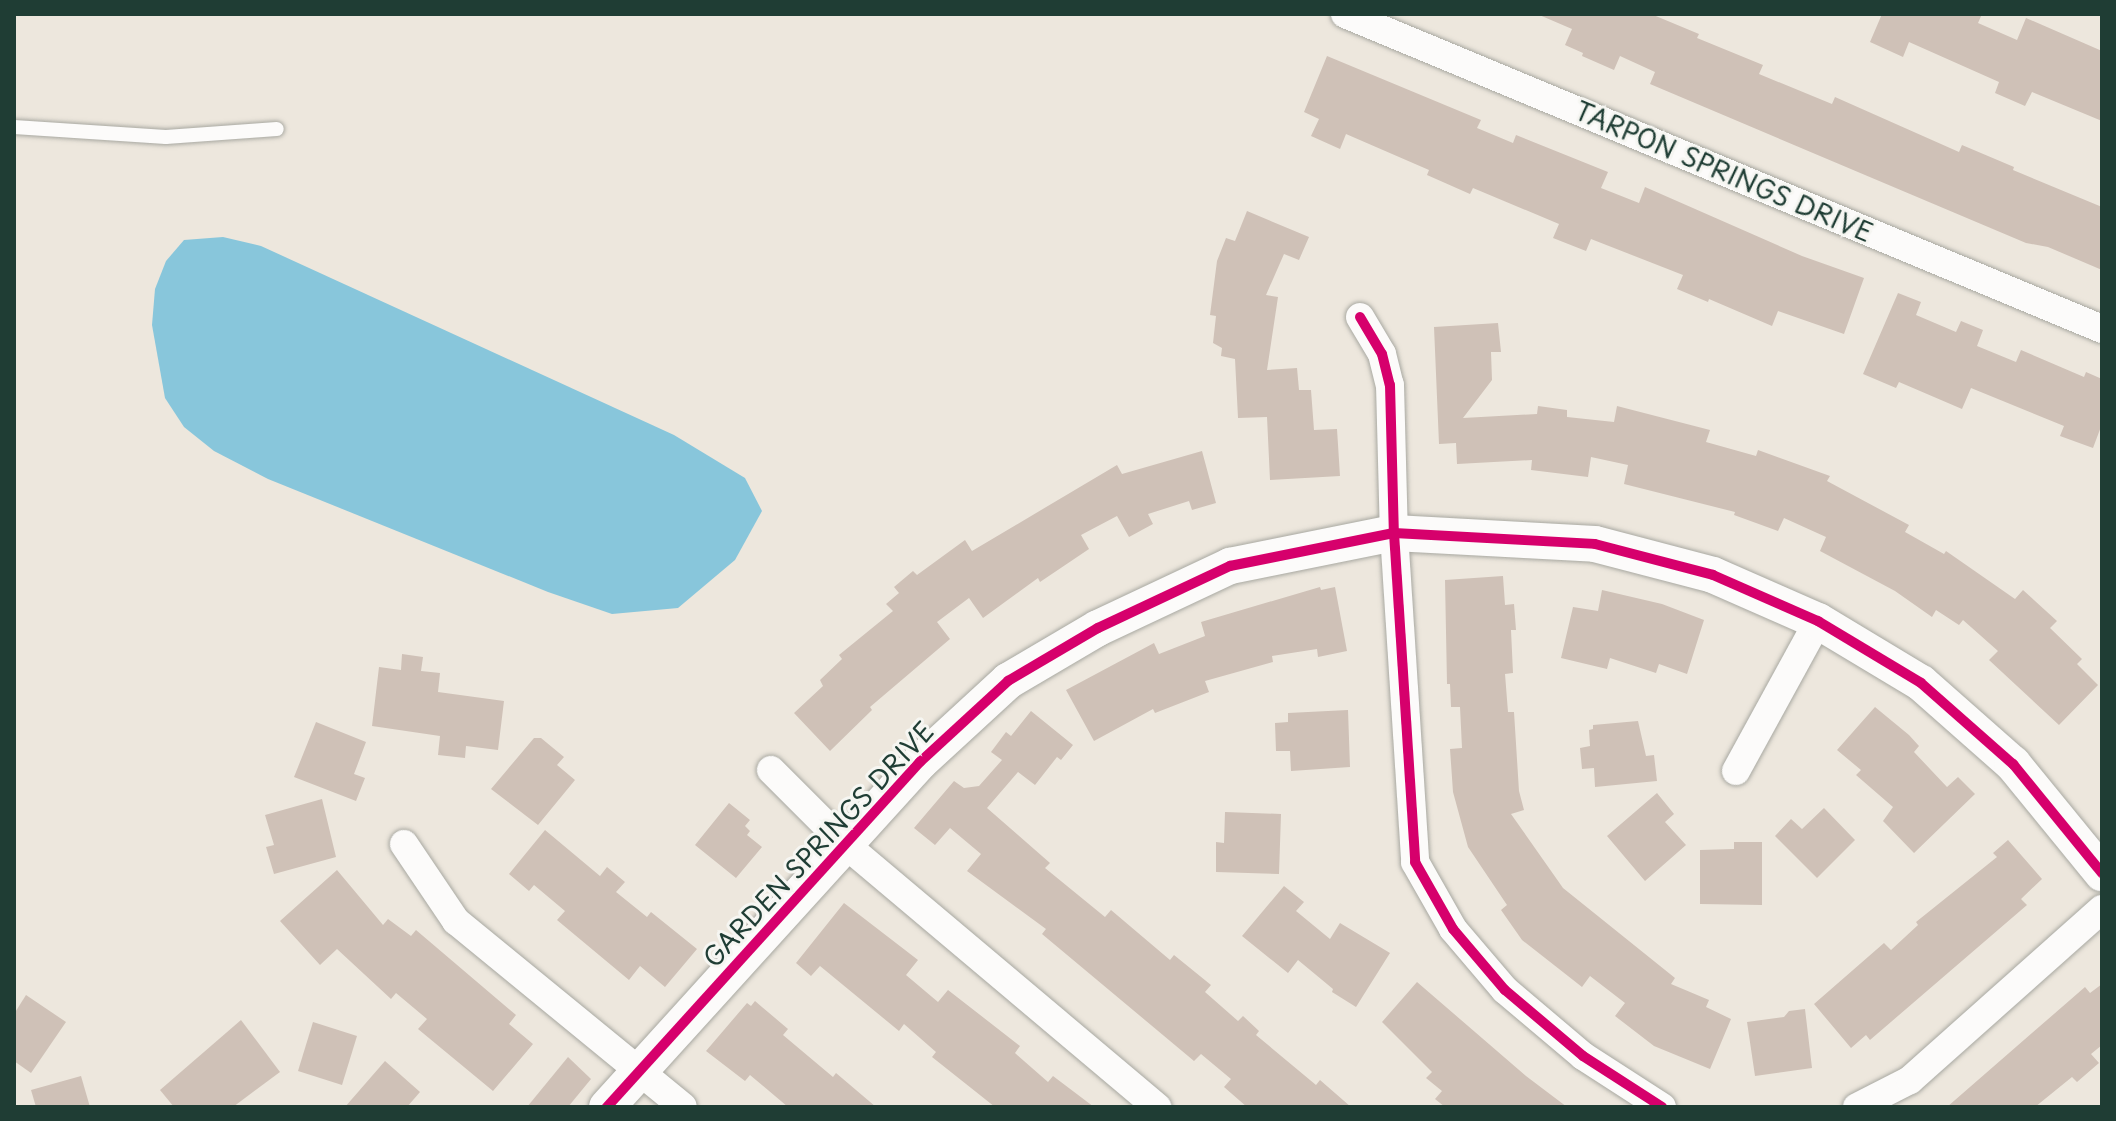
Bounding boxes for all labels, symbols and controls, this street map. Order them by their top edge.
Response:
street label: TARPON SPRINGS DRIVE [1569,94,1879,248]
street label: GARDEN SPRINGS DRIVE [695,713,941,975]

